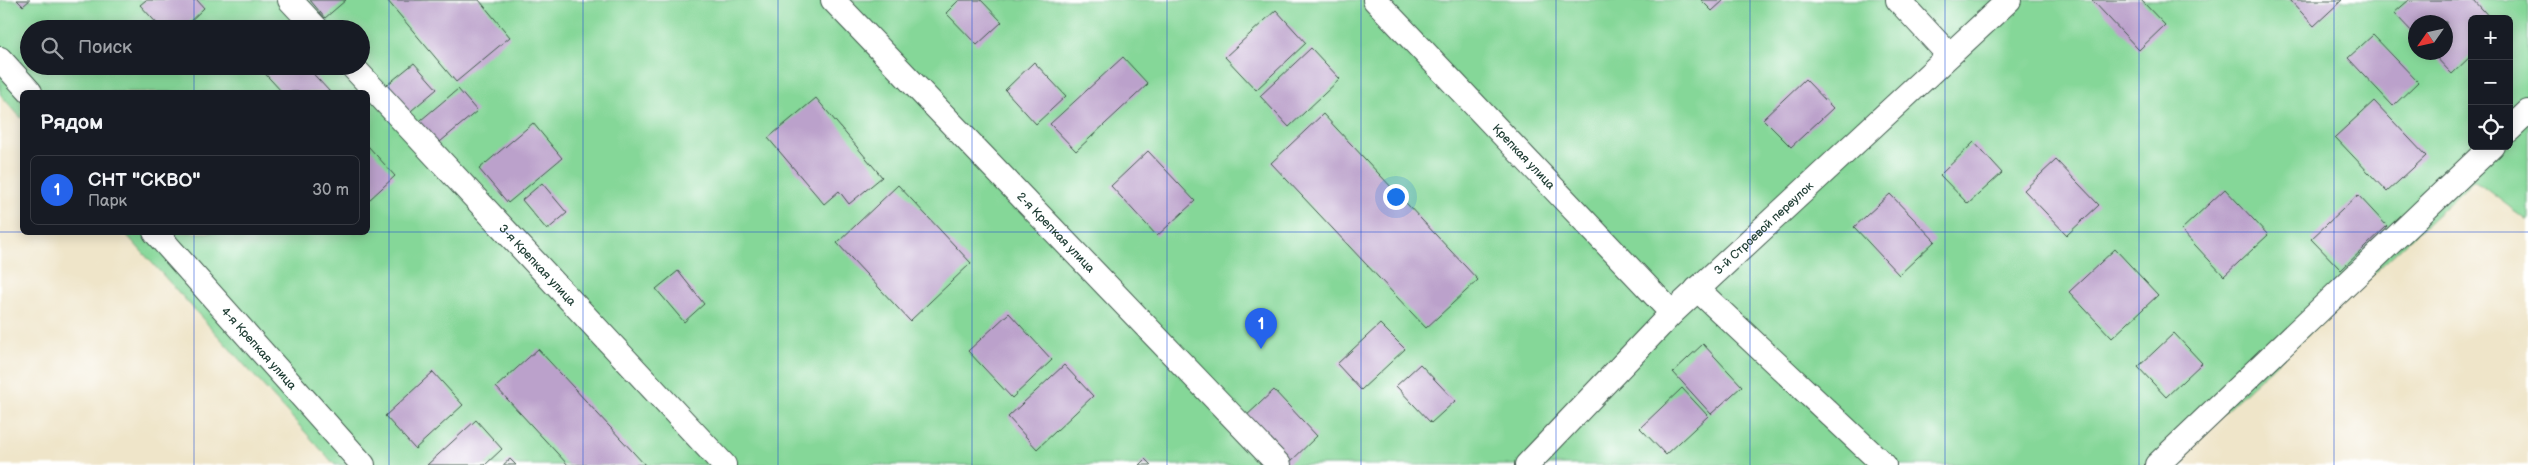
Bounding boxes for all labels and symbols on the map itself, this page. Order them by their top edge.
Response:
north arrow [2408,15,2453,60]
street label: Крепкая улица [1489,121,1558,193]
street label: 3-й Строевой переулок [1711,178,1817,278]
your location [1383,184,1409,210]
street label: 2-я Крепкая улица [1013,189,1098,276]
street label: 3-я Крепкая улица [495,221,579,309]
street label: 4-я Крепкая улица [218,304,299,393]
pin: 1 [1245,308,1277,349]

